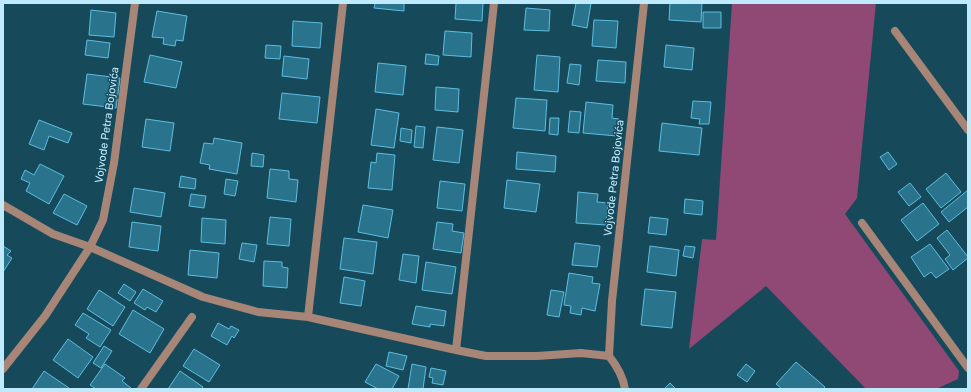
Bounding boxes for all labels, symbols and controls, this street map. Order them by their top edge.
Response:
street label: Vojvode Petra Bojovića [92,66,122,184]
street label: Vojvode Petra Bojovića [601,119,627,237]

